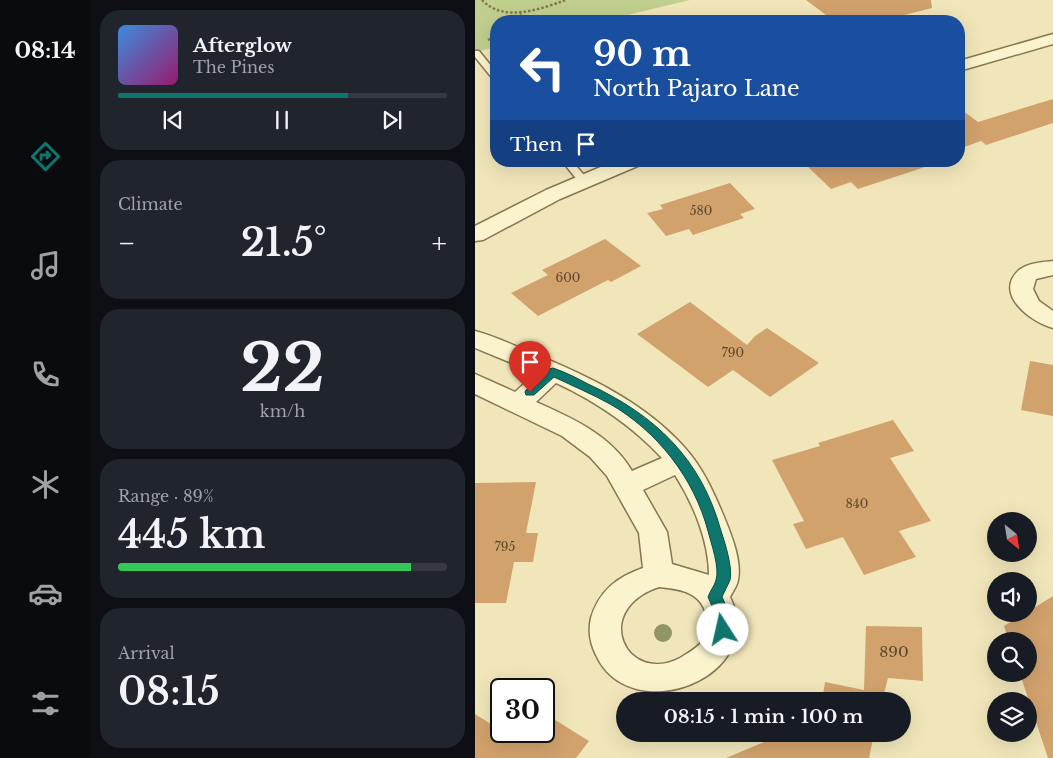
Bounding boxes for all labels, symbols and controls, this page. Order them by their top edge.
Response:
text: 90 m [593,32,691,75]
text: Afterglow [193,34,292,57]
icon: left [510,35,575,100]
text: 08:14 [14,37,76,64]
text: The Pines [193,57,275,77]
text: North Pajaro Lane [593,75,800,102]
icon: previous [159,106,187,134]
icon: pause [268,106,296,134]
icon: next [378,106,406,134]
icon: arrive [572,130,600,158]
text: Then [510,133,562,156]
icon: directions [28,139,63,174]
text: Climate [118,194,183,214]
house number: 580 [690,203,712,218]
text: 21.5° [241,219,327,266]
text: − [118,226,136,261]
text: + [432,226,447,261]
icon: music [28,248,63,283]
house number: 600 [556,270,580,285]
text: 22 [240,328,325,409]
pin [509,341,551,392]
house number: 790 [722,345,744,360]
icon: arrive [516,348,544,376]
icon: phone [28,357,63,392]
text: km/h [260,401,305,421]
icon: climate [28,467,63,502]
text: Range · 89% [118,486,214,506]
house number: 840 [846,496,868,511]
text: 445 km [118,511,266,558]
north arrow [987,512,1037,562]
map controls [987,512,1037,742]
house number: 795 [495,539,515,554]
button: sound [987,572,1037,622]
icon: car [28,576,63,611]
position arrow [696,603,748,655]
button: search [987,632,1037,682]
house number: 890 [879,642,909,661]
text: Arrival [118,643,175,663]
text: 08:15 [118,668,220,715]
speed limit sign: 30 [490,678,555,743]
icon: filters [28,686,63,721]
button: layers [987,692,1037,742]
text: 08:15 · 1 min · 100 m [664,705,863,728]

